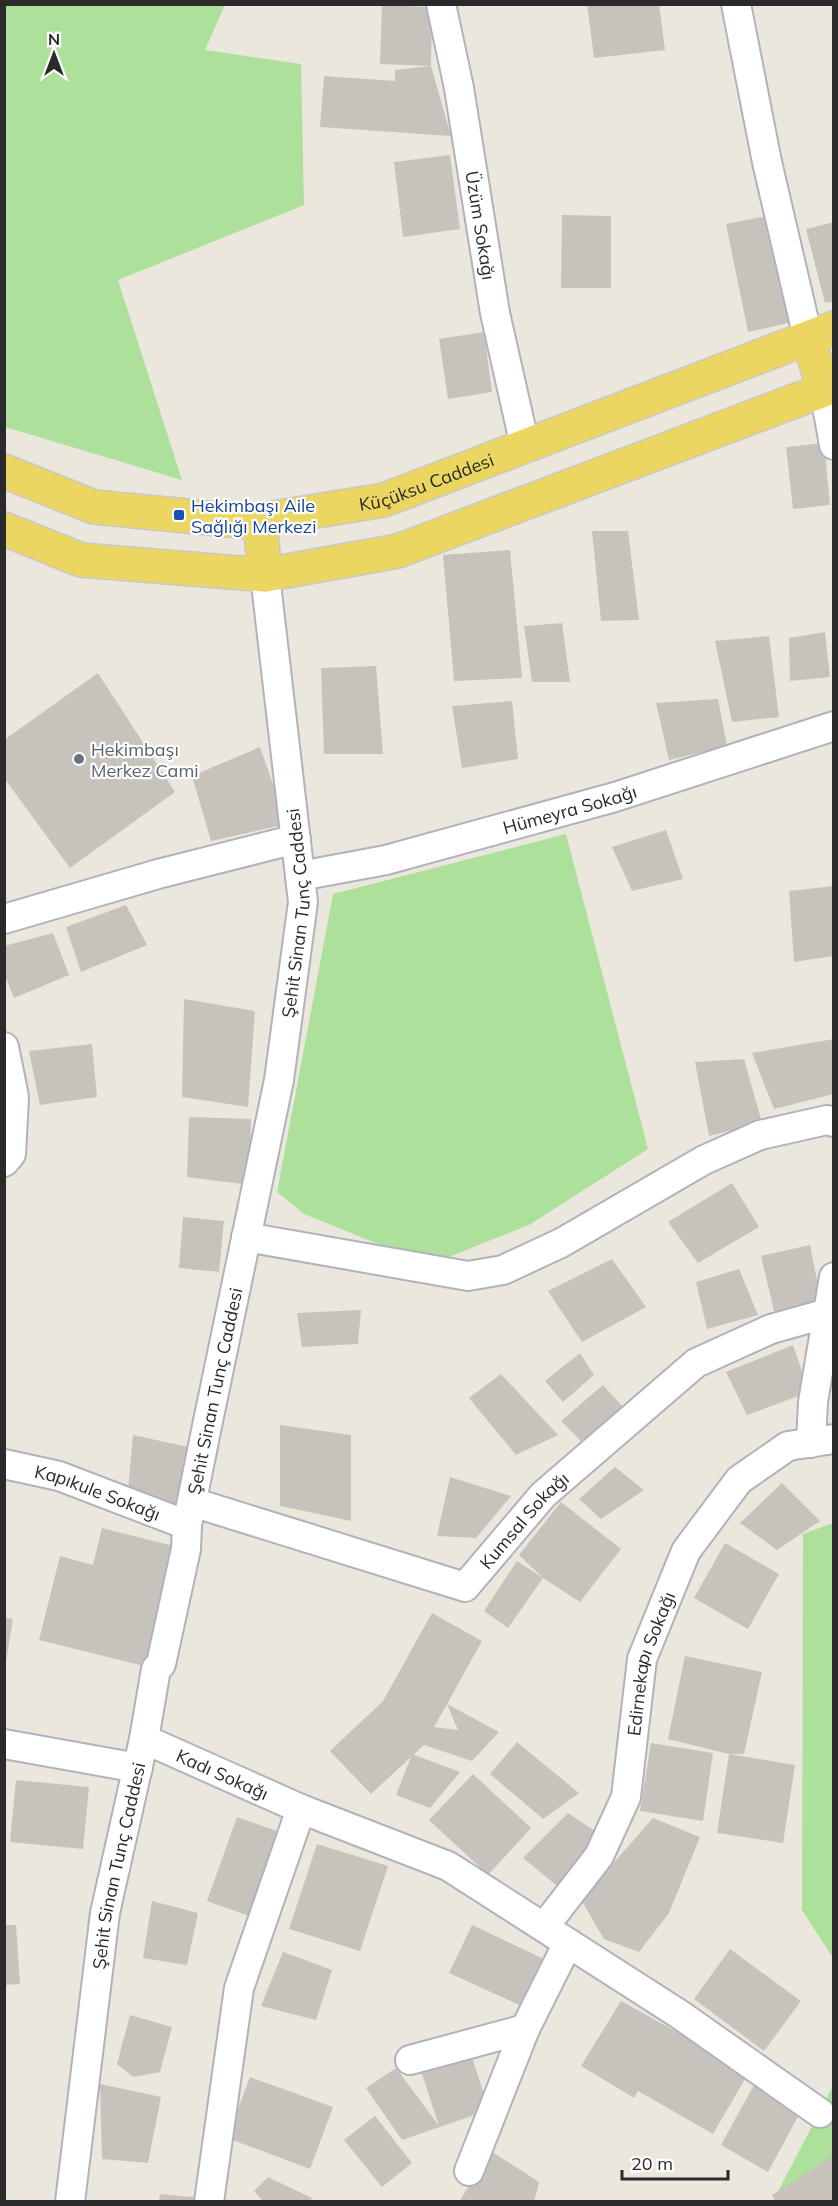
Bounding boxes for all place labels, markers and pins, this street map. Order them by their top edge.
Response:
place label: Hekimbaşı Aile Sağlığı Merkezi [191,494,316,538]
marker: Hekimbaşı Aile Sağlığı Merkezi [172,508,186,522]
place label: Hekimbaşı Merkez Cami [91,738,199,782]
marker: Hekimbaşı Merkez Cami [72,752,86,766]

